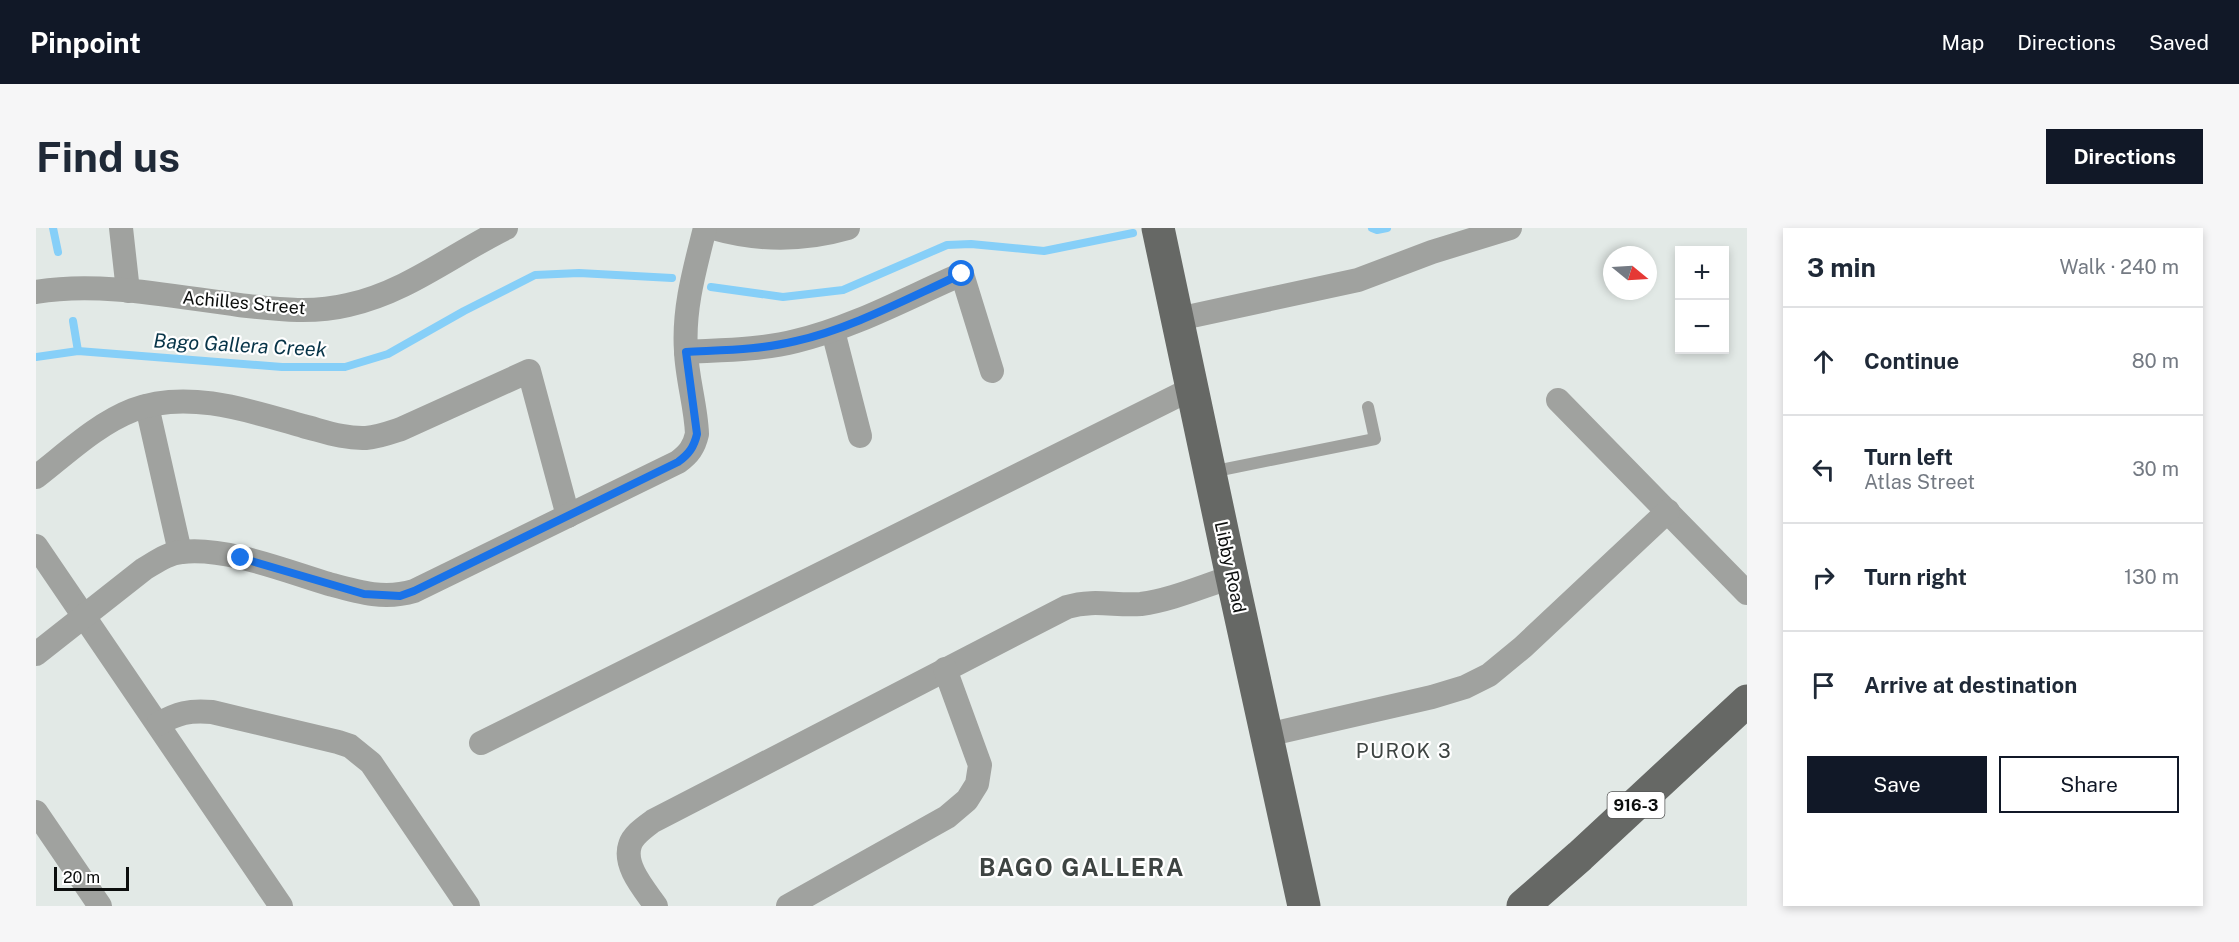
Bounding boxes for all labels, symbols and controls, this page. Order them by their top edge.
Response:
text: Pinpoint [30,26,141,59]
text: Map [1942,30,1984,55]
text: Directions [2017,30,2116,55]
text: Saved [2149,30,2209,55]
button: Directions [2046,129,2203,184]
text: Find us [36,132,180,181]
north arrow [1603,246,1657,300]
map controls [1675,246,1729,354]
button: + [1675,246,1729,300]
text: 3 min [1807,252,1876,283]
text: Walk · 240 m [2059,255,2179,279]
route start [948,260,974,286]
street label: Achilles Street [182,287,306,318]
button: − [1675,300,1729,354]
water label: Bago Gallera Creek [153,328,327,362]
icon: ahead [1807,345,1840,378]
text: Continue [1864,348,1959,374]
text: 80 m [2132,349,2179,373]
text: Turn left [1864,444,1953,470]
icon: left [1807,453,1840,486]
text: 30 m [2132,457,2179,481]
text: Atlas Street [1864,470,1975,494]
street label: Libby Road [1211,519,1250,615]
route end [227,544,253,570]
icon: right [1807,561,1840,594]
text: Turn right [1864,564,1967,590]
text: 130 m [2124,565,2179,589]
icon: arrive [1807,669,1840,702]
text: Arrive at destination [1864,672,2077,698]
district label: PUROK 3 [1356,739,1452,763]
button: Save [1807,756,1987,813]
button: Share [1999,756,2179,813]
road number: 916-3 [1608,792,1664,818]
district label: BAGO GALLERA [979,853,1185,881]
scale bar [54,864,129,892]
text: 20 m [63,868,100,887]

